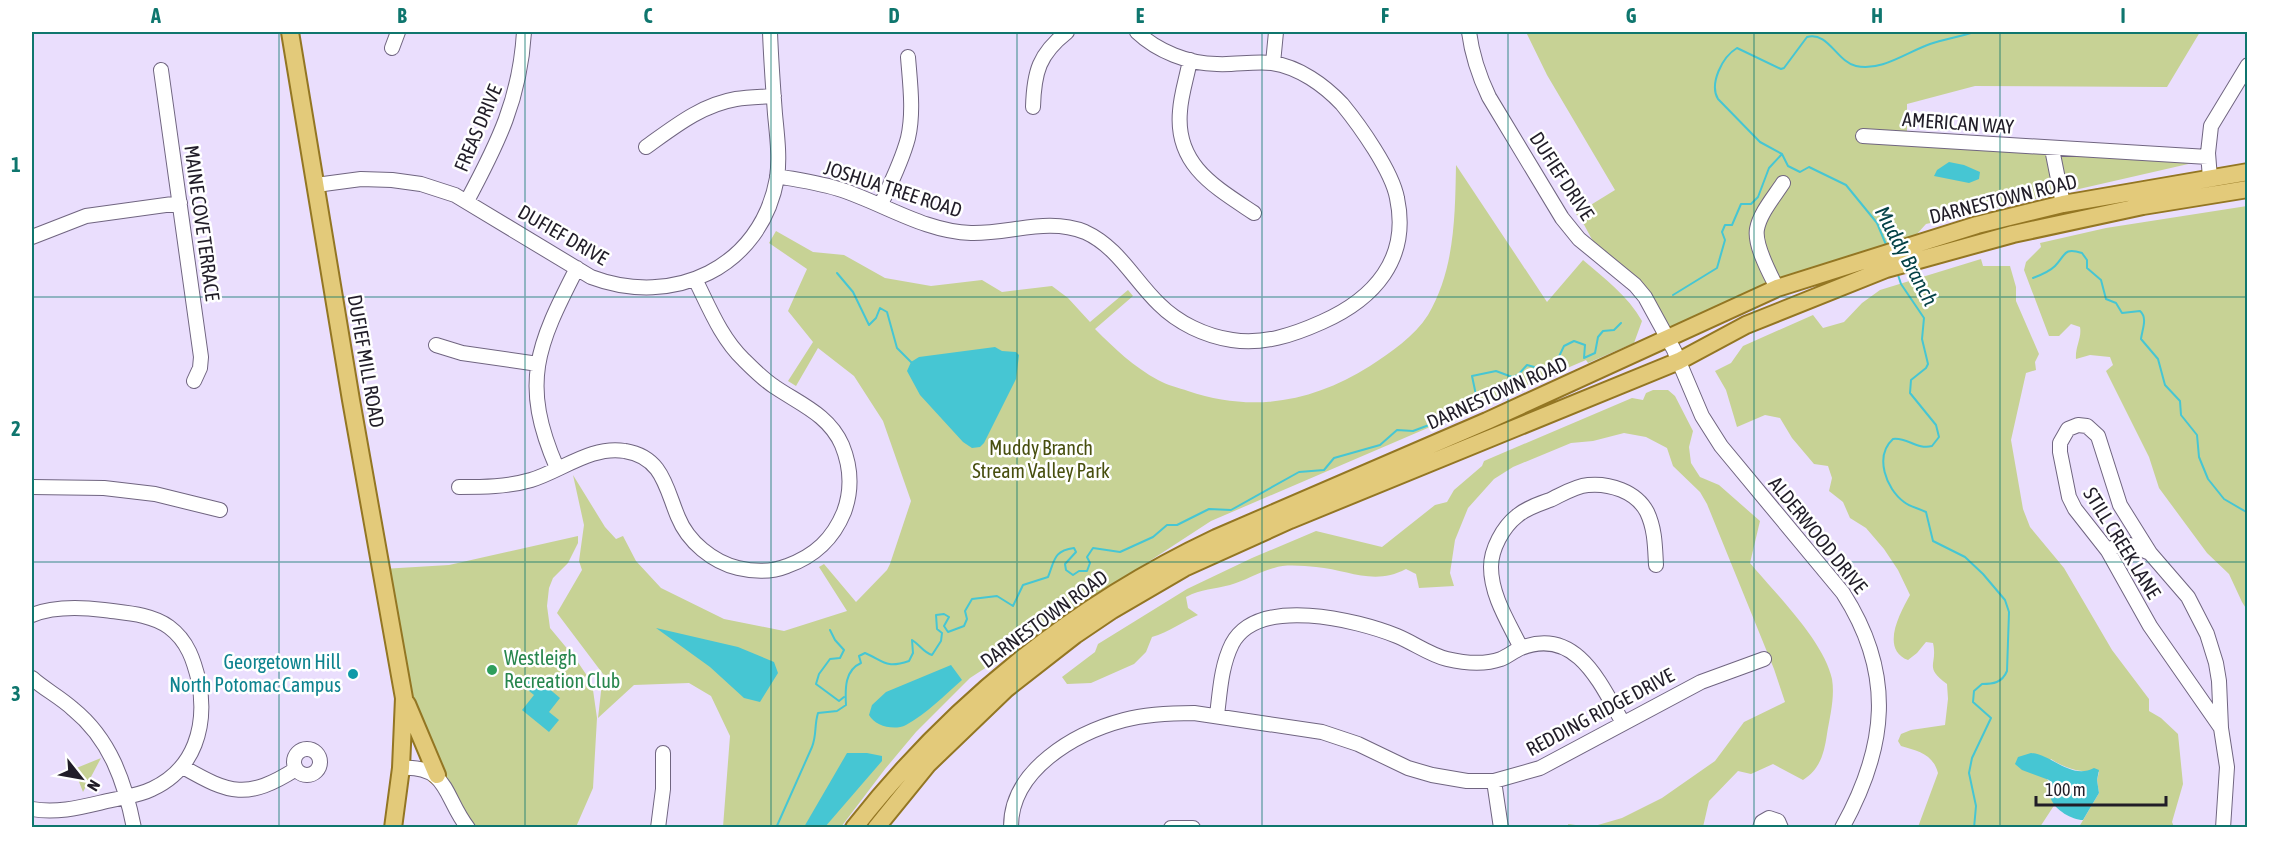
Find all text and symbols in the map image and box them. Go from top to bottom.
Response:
text: A [150,4,161,27]
text: B [397,4,407,27]
text: C [644,4,653,27]
text: D [888,4,900,27]
text: E [1136,4,1145,27]
text: F [1381,4,1389,27]
text: G [1626,4,1637,27]
text: H [1871,4,1883,27]
text: I [2120,4,2126,27]
street label: FREAS DRIVE [449,80,506,175]
street label: AMERICAN WAY [1901,107,2015,138]
street label: DUFIEF DRIVE [1526,127,1600,224]
street label: MAINE COVE TERRACE [180,144,225,303]
text: 1 [11,153,21,176]
street label: JOSHUA TREE ROAD [821,155,965,222]
street label: DARNESTOWN ROAD [1927,169,2079,228]
street label: DUFIEF DRIVE [514,200,613,270]
water label: Muddy Branch [1871,202,1943,309]
street label: DUFIEF MILL ROAD [343,293,390,429]
street label: DARNESTOWN ROAD [1423,351,1570,434]
text: 2 [11,417,21,440]
park label: Muddy Branch Stream Valley Park [972,436,1110,482]
street label: ALDERWOOD DRIVE [1764,472,1873,598]
street label: STILL CREEK LANE [2079,483,2166,603]
street label: DARNESTOWN ROAD [976,565,1112,672]
place label: Westleigh Recreation Club [504,646,620,692]
place label: Georgetown Hill North Potomac Campus [169,650,342,696]
marker: Westleigh Recreation Club [485,663,499,677]
street label: REDDING RIDGE DRIVE [1522,663,1678,760]
marker: Georgetown Hill North Potomac Campus [346,667,360,681]
text: 3 [11,682,21,705]
north arrow [51,748,111,808]
scale bar [2036,769,2166,807]
text: N [84,777,104,794]
text: 100 m [2045,779,2086,800]

